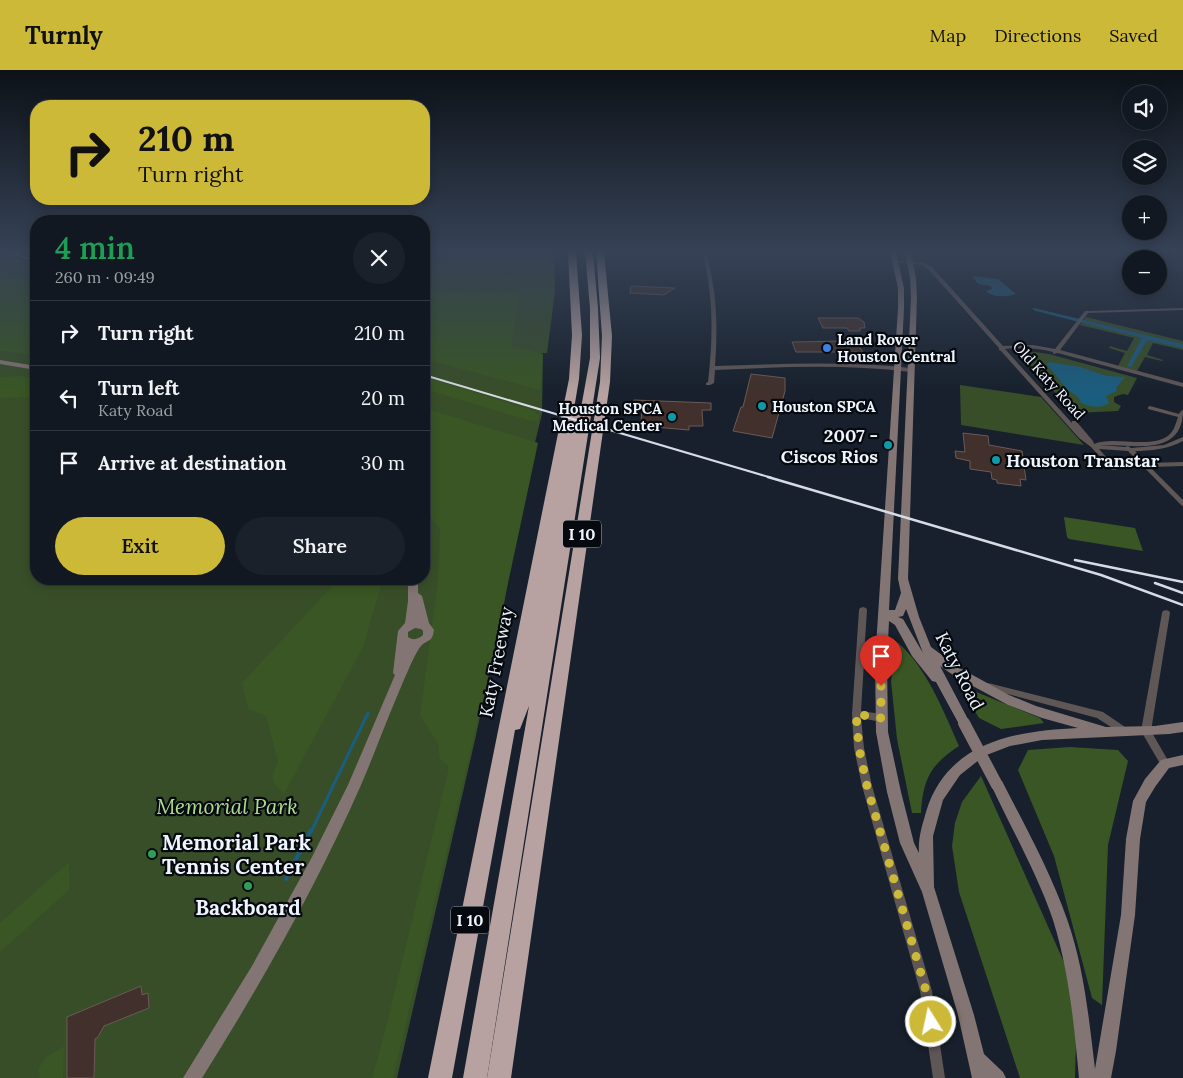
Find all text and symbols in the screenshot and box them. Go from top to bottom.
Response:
text: Turnly [25,20,103,51]
text: Map [930,24,966,47]
text: Directions [994,24,1081,47]
text: Saved [1109,24,1158,47]
map controls [1122,85,1167,295]
button: sound [1122,85,1167,130]
text: 210 m [138,116,235,161]
icon: right [55,120,120,185]
button: layers [1122,140,1167,185]
text: Turn right [138,160,243,188]
button: + [1122,195,1167,240]
text: 4 min [55,229,135,267]
button: close [353,232,405,284]
button: − [1122,250,1167,295]
text: 260 m · 09:49 [55,267,155,287]
icon: right [55,319,83,347]
text: Turn right [98,321,194,345]
text: 210 m [354,321,405,345]
place label: Land Rover Houston Central [837,330,956,366]
street label: Old Katy Road [1009,337,1089,423]
marker: Land Rover Houston Central [821,342,833,354]
text: Turn left [98,376,179,400]
icon: left [55,384,83,412]
text: 20 m [361,386,405,410]
place label: Houston SPCA [772,397,876,416]
place label: Houston SPCA Medical Center [552,399,663,435]
text: Katy Road [98,400,173,420]
marker: Houston SPCA [756,400,768,412]
marker: Houston SPCA Medical Center [666,411,678,423]
place label: 2007 - Ciscos Rios [781,424,878,468]
marker: 2007 - Ciscos Rios [882,439,894,451]
icon: arrive [55,449,83,477]
place label: Houston Transtar [1006,449,1160,472]
text: Arrive at destination [98,451,287,475]
text: 30 m [361,451,405,475]
marker: Houston Transtar [990,454,1002,466]
button: Exit [55,517,225,575]
button: Share [235,517,405,575]
road number: I 10 [563,520,601,548]
street label: Katy Freeway [474,604,518,719]
street label: Katy Road [931,628,990,714]
pin [860,635,902,686]
icon: arrive [867,642,895,670]
park label: Memorial Park [156,793,298,820]
place label: Memorial Park Tennis Center [162,829,312,880]
marker: Memorial Park Tennis Center [146,848,158,860]
marker: Backboard [242,880,254,892]
place label: Backboard [195,894,301,921]
road number: I 10 [451,906,489,934]
position arrow [904,995,956,1047]

